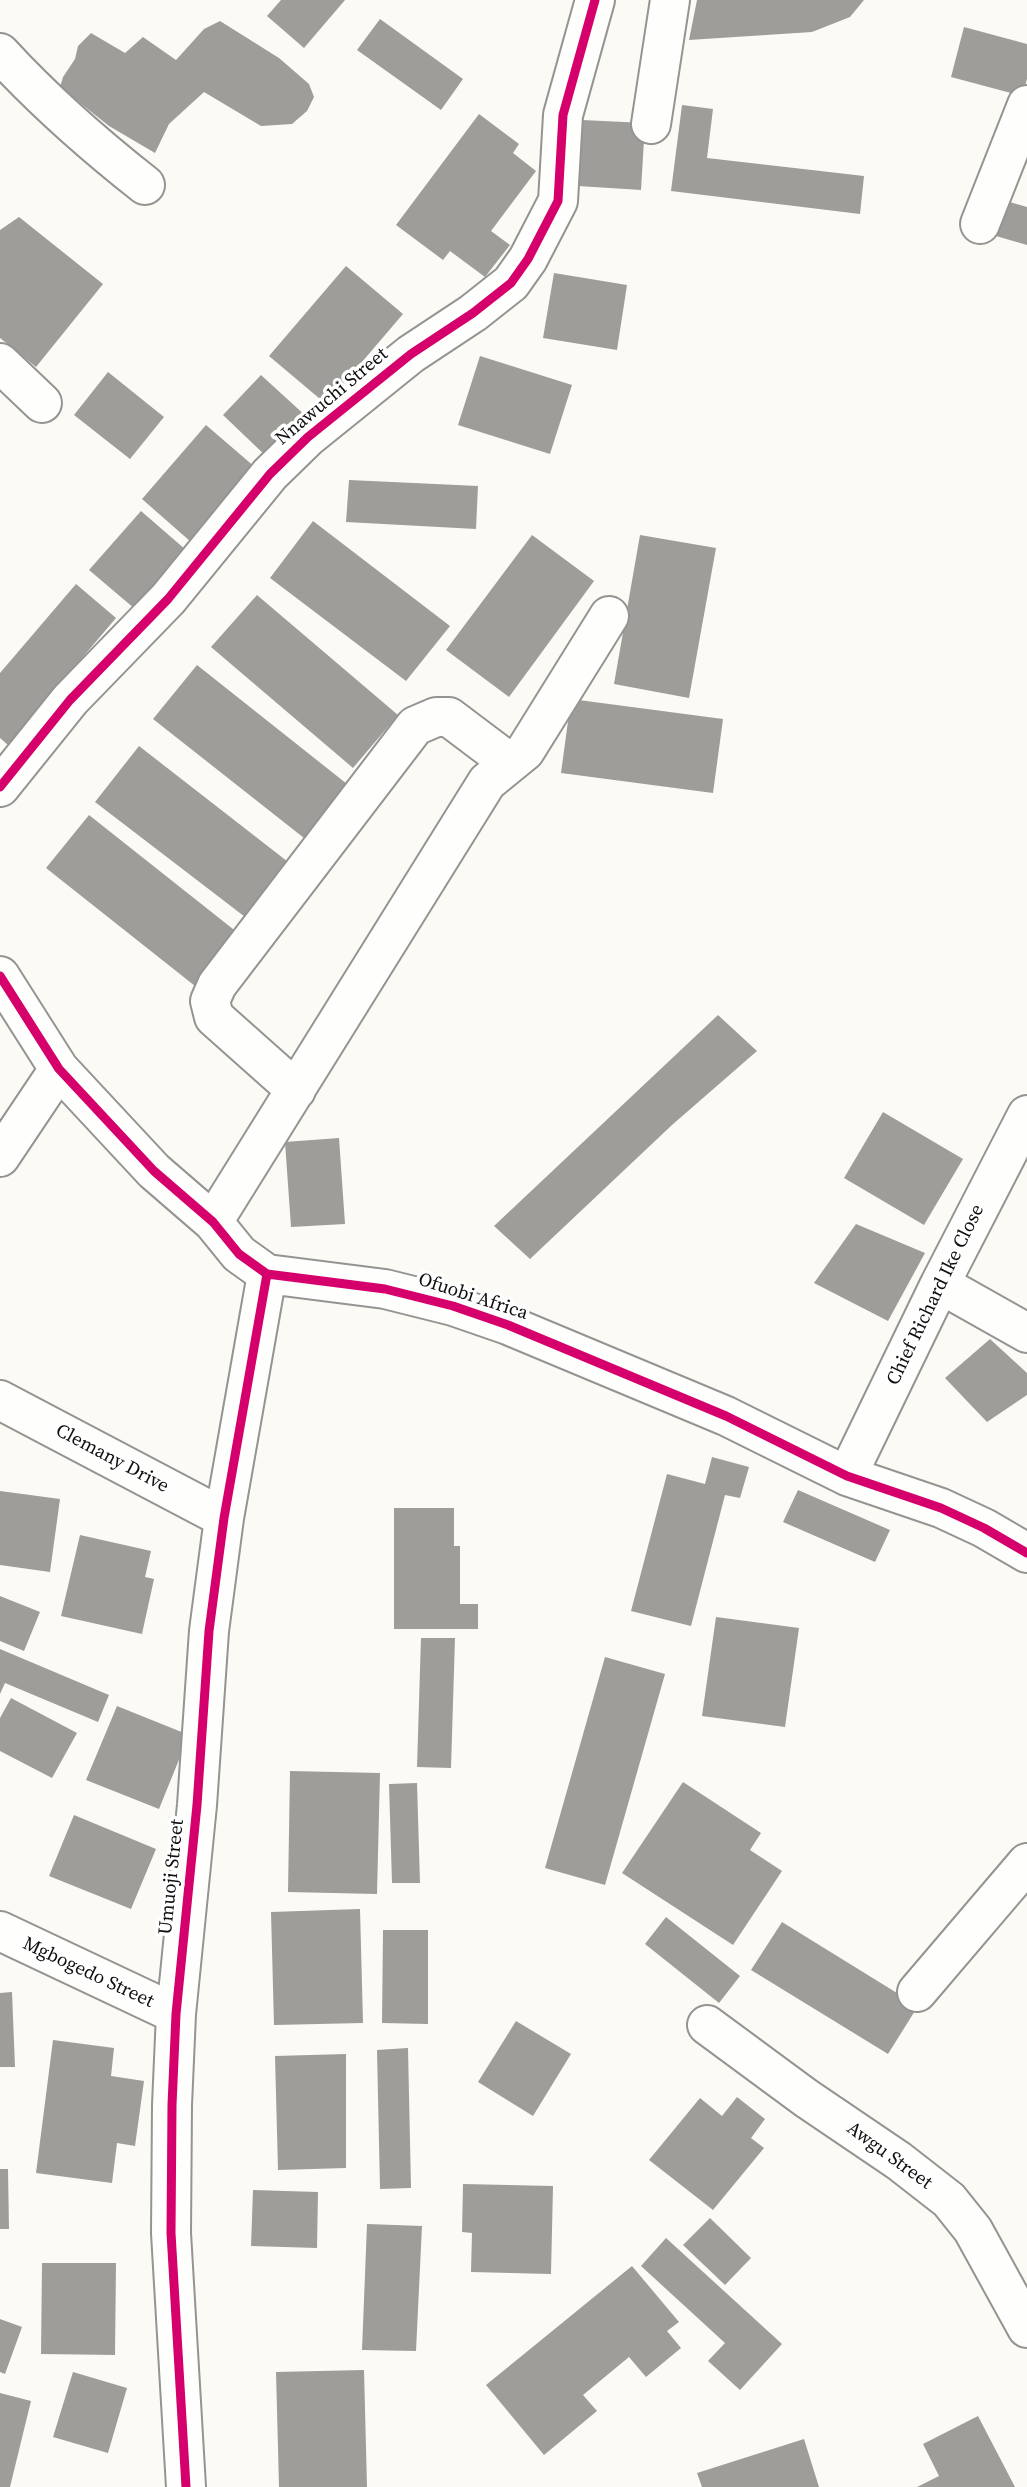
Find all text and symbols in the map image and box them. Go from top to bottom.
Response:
street label: Nnawuchi Street [271,343,393,451]
street label: Chief Richard Ike Close [882,1201,990,1389]
street label: Ofuobi Africa [415,1269,531,1325]
street label: Clemany Drive [51,1420,173,1498]
street label: Umuoji Street [155,1818,189,1936]
street label: Mgbogedo Street [19,1933,157,2013]
street label: Awgu Street [842,2117,936,2195]

